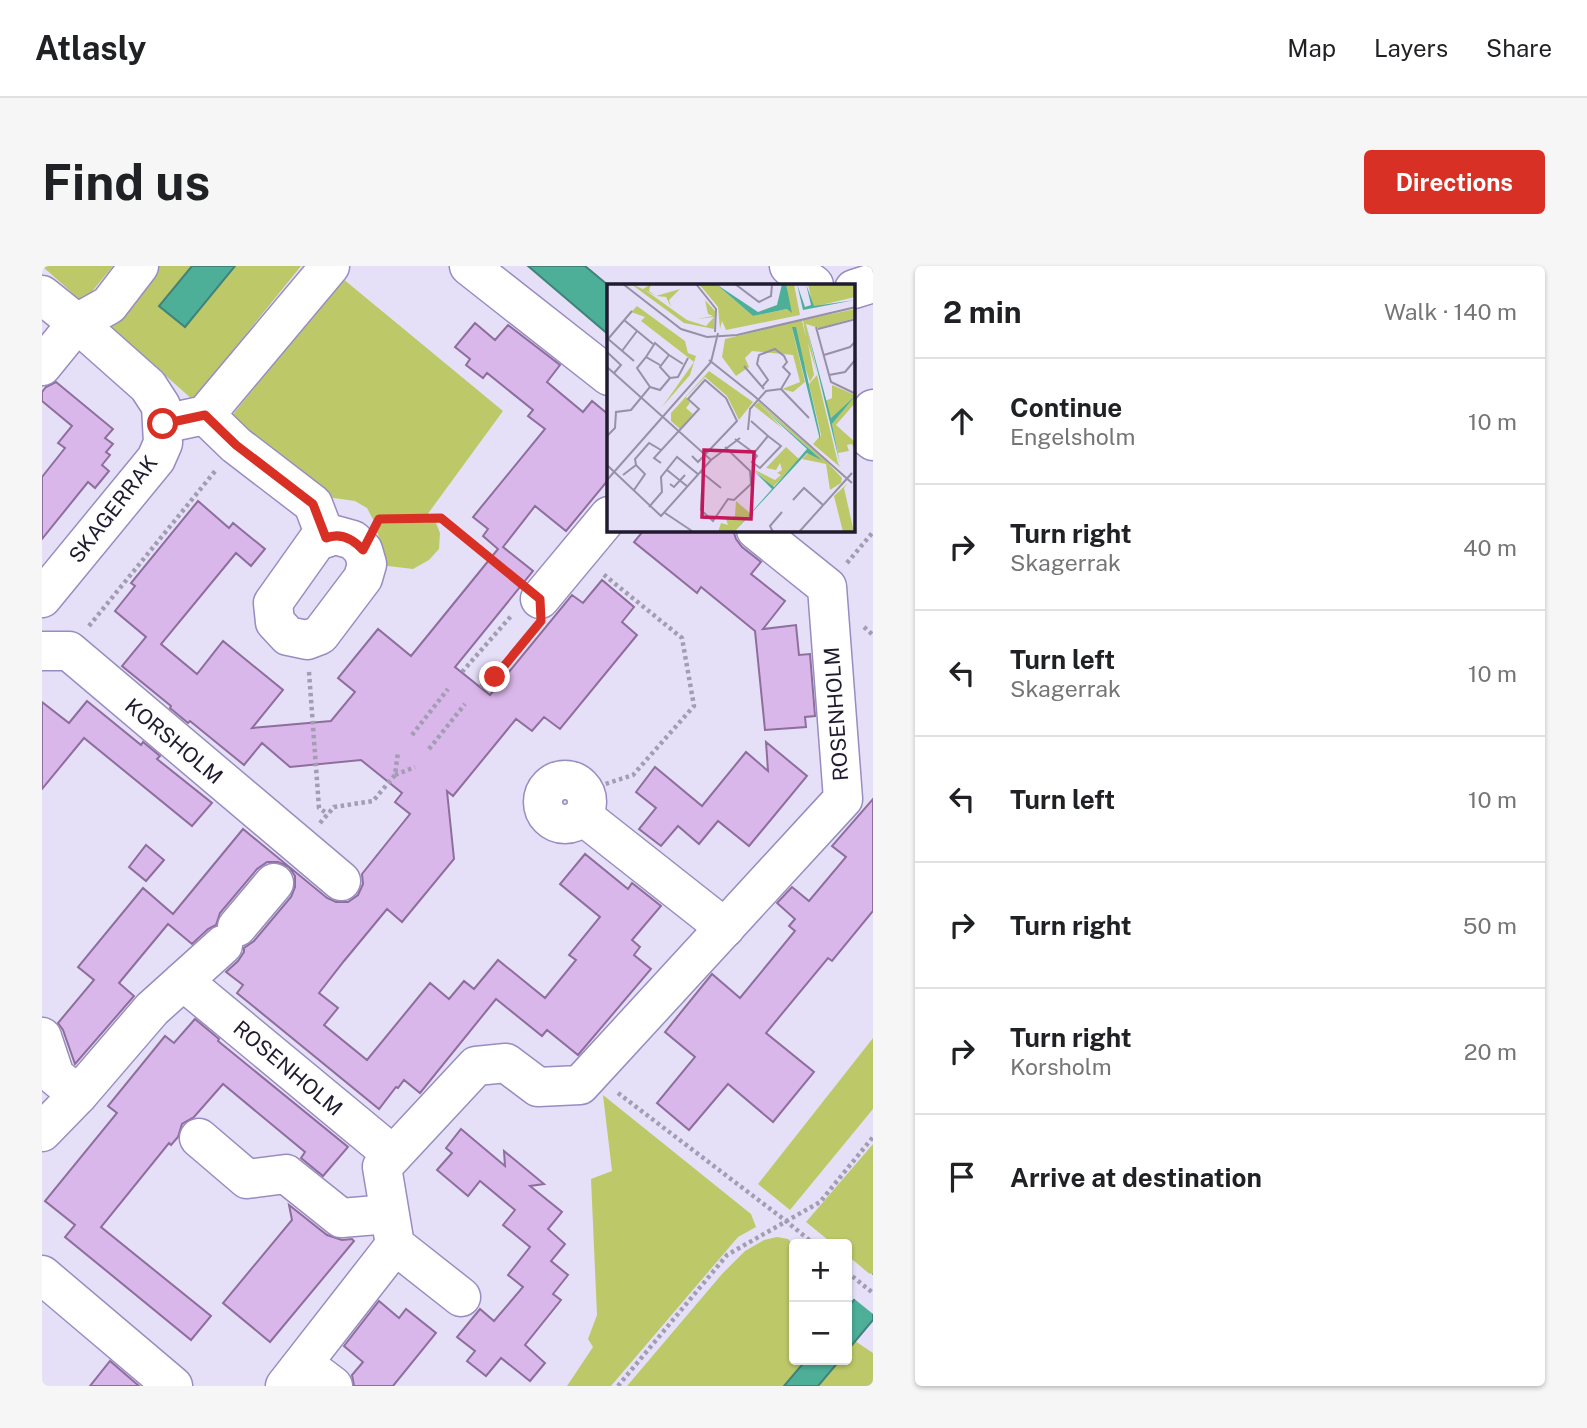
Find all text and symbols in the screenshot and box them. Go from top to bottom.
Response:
text: Atlasly [35,29,146,67]
text: Map [1287,34,1336,62]
text: Layers [1374,34,1448,62]
text: Share [1486,34,1552,62]
button: Directions [1364,150,1545,214]
text: Find us [42,153,210,211]
inset map [607,284,856,532]
text: 2 min [943,294,1022,330]
text: Walk · 140 m [1384,298,1517,325]
text: Continue [1010,392,1122,423]
icon: ahead [943,402,981,440]
route start [147,408,178,439]
text: 10 m [1468,408,1517,435]
text: Engelsholm [1010,423,1136,450]
street label: SKAGERRAK [63,450,163,568]
text: Turn right [1010,518,1132,549]
icon: right [943,528,981,566]
text: 40 m [1463,534,1517,561]
text: Skagerrak [1010,549,1121,576]
text: Turn left [1010,644,1115,675]
street label: ROSENHOLM [819,646,853,782]
icon: left [943,654,981,692]
text: 10 m [1468,660,1517,687]
route end [479,661,510,692]
text: Skagerrak [1010,675,1121,702]
street label: KORSHOLM [120,693,228,789]
icon: left [943,780,981,818]
text: Turn left [1010,784,1115,815]
text: 10 m [1468,786,1517,813]
icon: right [943,906,981,944]
text: Turn right [1010,910,1132,941]
text: 50 m [1463,912,1517,939]
street label: ROSENHOLM [228,1015,348,1121]
text: Turn right [1010,1022,1132,1053]
icon: right [943,1032,981,1070]
text: 20 m [1464,1038,1517,1065]
text: Korsholm [1010,1053,1112,1080]
icon: arrive [943,1158,981,1196]
text: Arrive at destination [1010,1162,1262,1193]
map controls [789,1239,852,1365]
button: + [789,1239,852,1302]
button: − [789,1302,852,1365]

